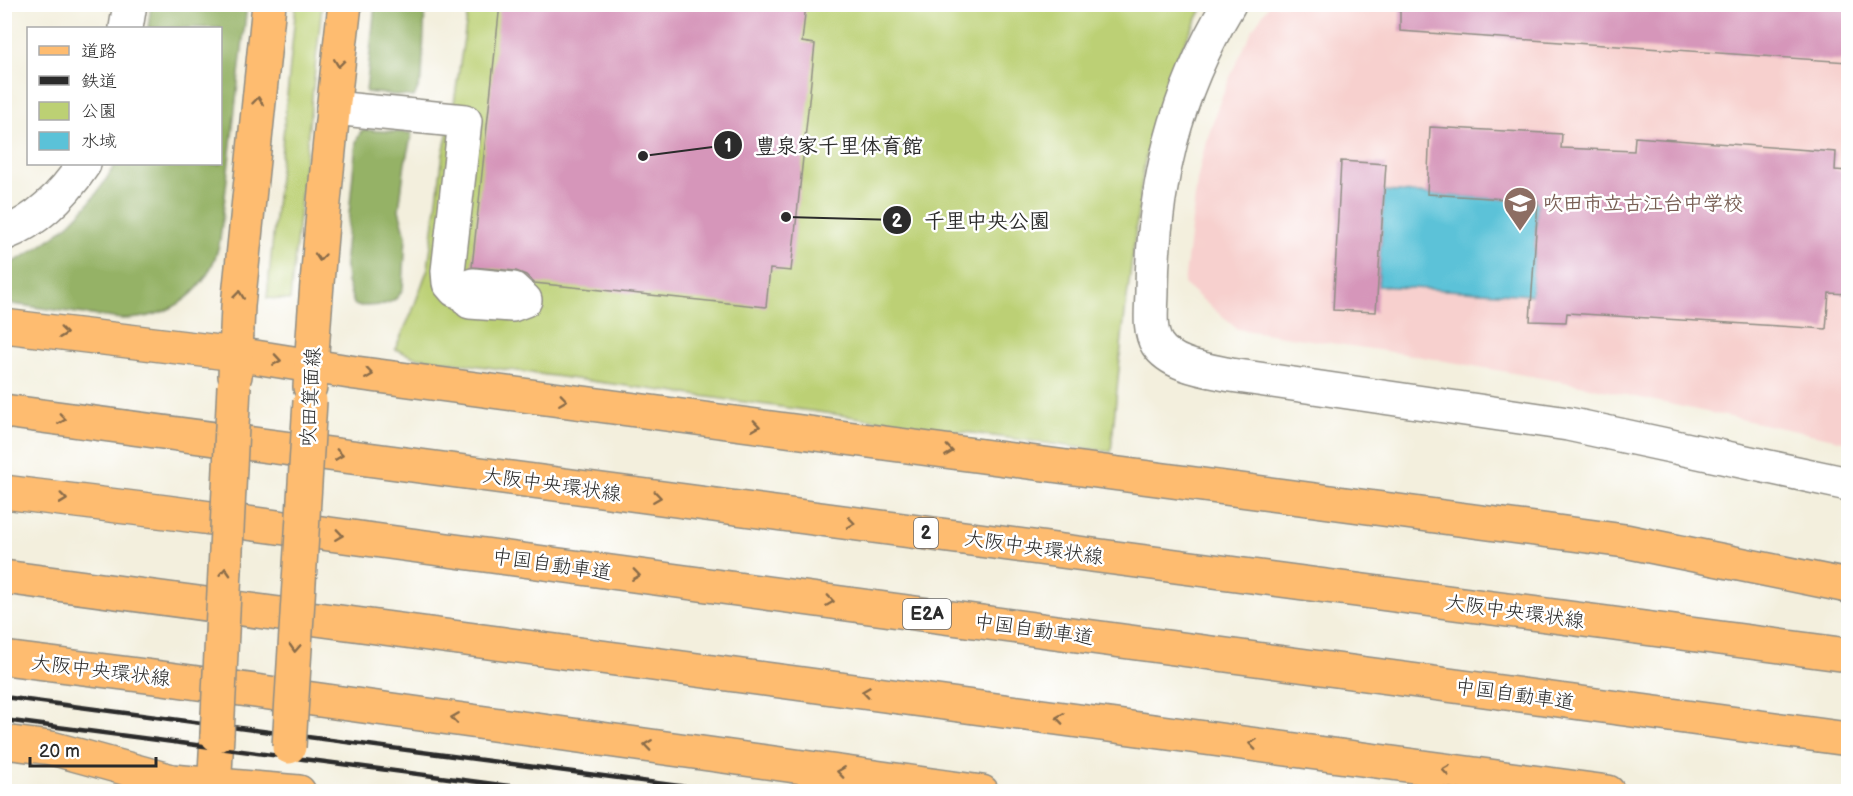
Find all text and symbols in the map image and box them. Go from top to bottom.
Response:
legend [27,27,222,165]
text: 道路 [81,41,117,62]
one-way arrow [333,58,345,67]
text: 鉄道 [81,71,117,92]
one-way arrow [251,97,264,106]
text: 公園 [81,101,117,122]
callout: 豊泉家千里体育館 [713,126,935,165]
text: 水域 [81,131,117,152]
text: 豊泉家千里体育館 [755,134,923,159]
text: 1 [724,136,732,157]
school or university icon: 吹田市立古江台中学校 [1502,185,1538,232]
place label: 吹田市立古江台中学校 [1543,192,1743,216]
callout: 千里中央公園 [882,201,1062,240]
text: 千里中央公園 [924,209,1050,234]
text: 2 [892,211,903,232]
one-way arrow [314,252,327,261]
one-way arrow [232,291,245,300]
one-way arrow [58,326,67,339]
street label: 吹田箕面線 [296,346,326,448]
one-way arrow [272,354,281,366]
one-way arrow [365,368,374,380]
one-way arrow [558,393,567,406]
one-way arrow [58,412,67,424]
one-way arrow [751,419,760,431]
one-way arrow [945,445,954,457]
one-way arrow [334,449,344,461]
street label: 大阪中央環状線 [481,463,623,507]
one-way arrow [653,491,662,503]
one-way arrow [58,492,67,505]
one-way arrow [846,516,855,529]
road number: 2 [914,518,938,548]
street label: 大阪中央環状線 [963,526,1105,570]
one-way arrow [335,528,344,541]
street label: 中国自動車道 [491,545,613,585]
one-way arrow [218,568,231,577]
one-way arrow [632,569,641,581]
street label: 大阪中央環状線 [1444,590,1586,634]
one-way arrow [825,595,834,607]
road number: E2A [903,599,951,629]
street label: 中国自動車道 [973,610,1095,650]
one-way arrow [289,644,302,653]
street label: 大阪中央環状線 [30,651,172,691]
street label: 中国自動車道 [1454,675,1576,715]
one-way arrow [862,686,871,699]
one-way arrow [1055,712,1064,725]
one-way arrow [450,713,460,725]
scale bar [30,730,156,768]
one-way arrow [1248,738,1257,750]
one-way arrow [644,740,653,752]
text: 20 m [39,741,80,762]
one-way arrow [1441,764,1451,776]
one-way arrow [837,766,846,778]

